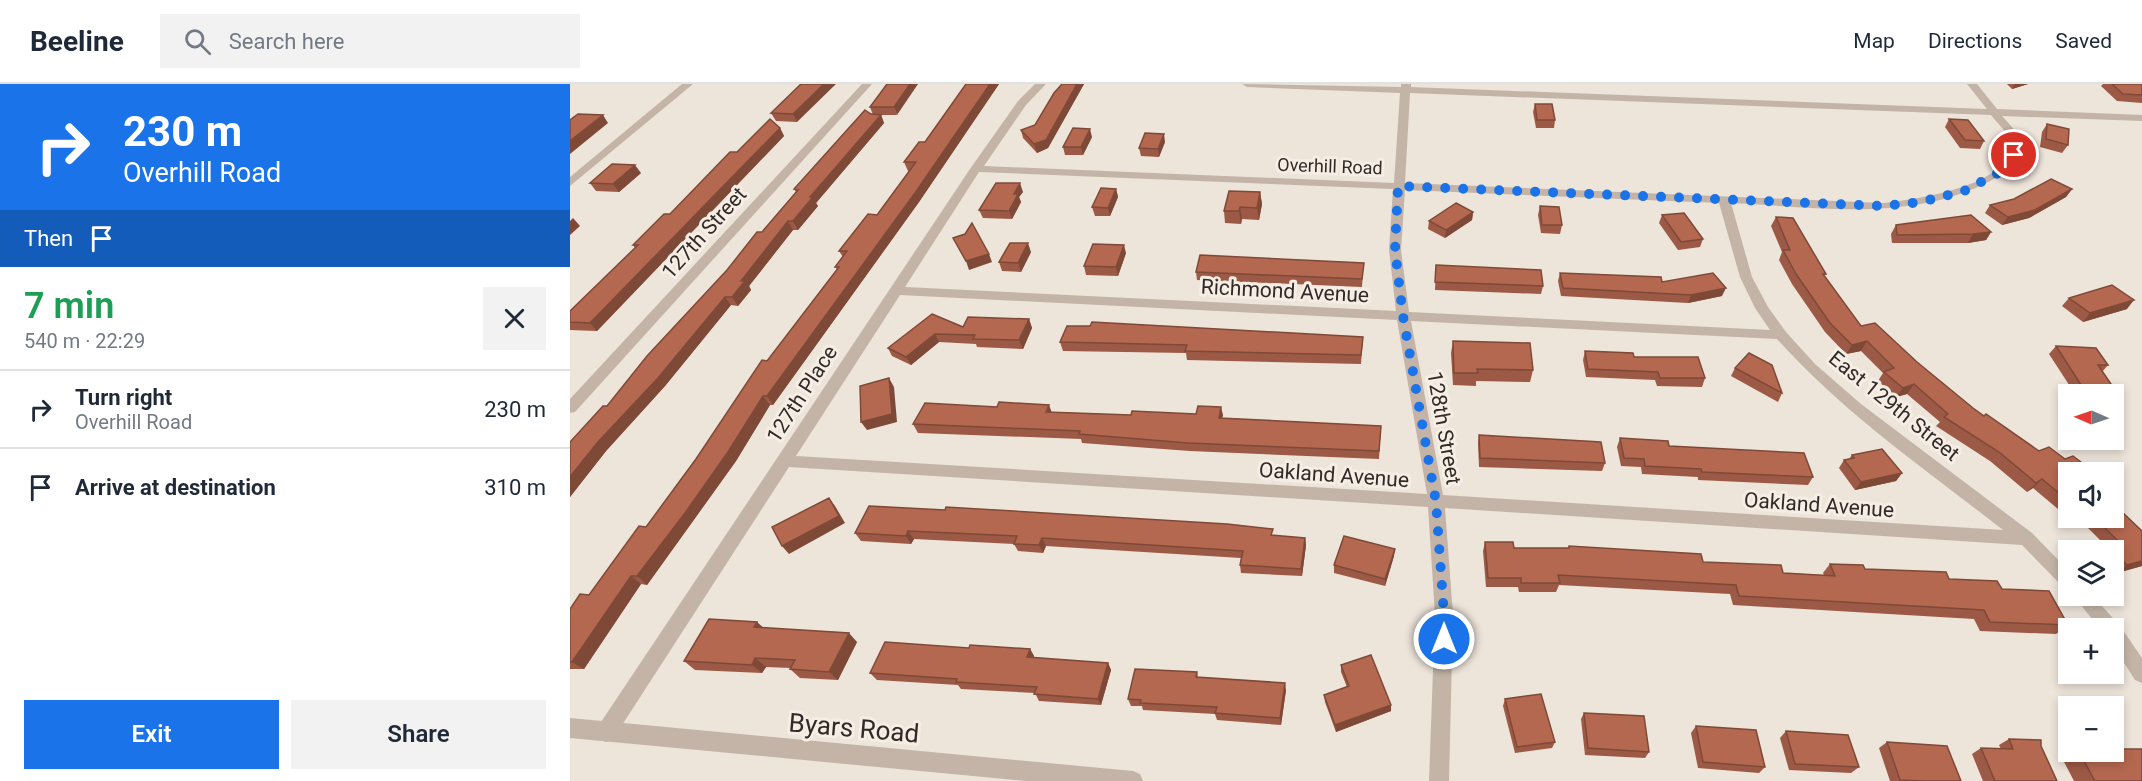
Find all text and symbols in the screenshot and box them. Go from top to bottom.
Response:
search box [160,14,580,68]
text: Beeline [30,25,124,58]
icon: search [181,25,214,58]
text: Search here [229,29,345,54]
text: Map [1853,29,1895,53]
text: Directions [1928,29,2022,53]
text: Saved [2055,29,2112,53]
text: 230 m [123,107,242,156]
icon: right [24,108,102,186]
pin [1988,129,2039,180]
icon: arrive [1997,138,2030,171]
street label: Overhill Road [1277,154,1383,178]
text: Overhill Road [123,157,281,189]
street label: 127th Street [657,182,751,284]
icon: arrive [85,222,118,255]
text: Then [24,226,73,251]
street label: Richmond Avenue [1200,275,1370,307]
text: 7 min [24,285,114,327]
button: close [483,287,546,350]
text: 540 m · 22:29 [24,329,145,353]
street label: 127th Place [762,341,842,447]
street label: East 129th Street [1824,346,1964,466]
street label: 128th Street [1422,370,1466,487]
north arrow [2058,384,2124,450]
map controls [2058,384,2124,762]
text: Turn right [75,385,172,410]
icon: right [24,393,57,426]
text: 230 m [484,397,546,422]
text: Overhill Road [75,410,192,434]
street label: Oakland Avenue [1258,458,1410,492]
button: sound [2058,462,2124,528]
icon: arrive [24,471,57,504]
text: Arrive at destination [75,475,276,500]
text: 310 m [484,475,546,500]
street label: Oakland Avenue [1743,488,1895,522]
button: layers [2058,540,2124,606]
position arrow [1412,607,1476,671]
button: + [2058,618,2124,684]
button: − [2058,696,2124,762]
button: Exit [24,700,279,769]
button: Share [291,700,546,769]
street label: Byars Road [788,707,920,749]

